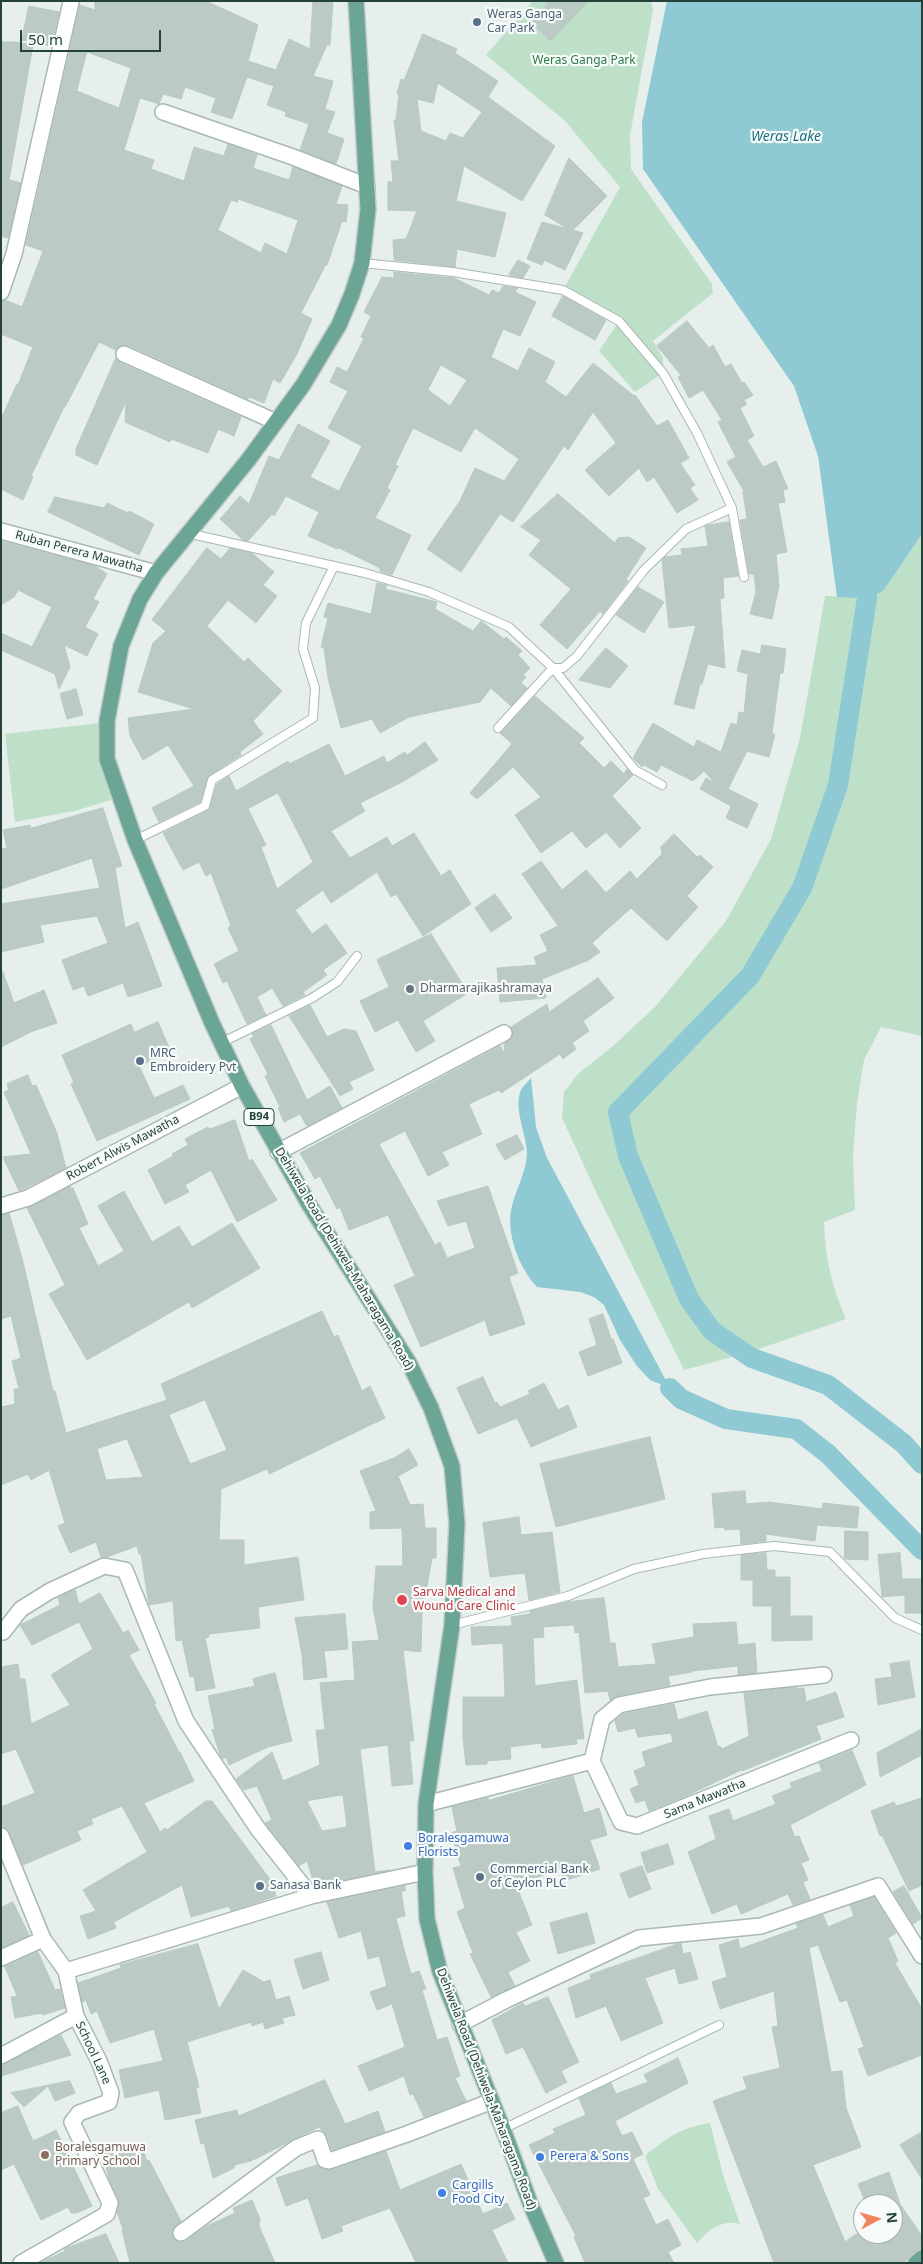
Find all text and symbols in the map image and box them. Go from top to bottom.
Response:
place label: Weras Ganga Car Park [487,8,562,36]
marker: Weras Ganga Car Park [471,16,483,28]
scale bar [22,20,164,52]
text: 50 m [28,29,63,49]
park label: Weras Ganga Park [532,54,636,68]
water label: Weras Lake [751,129,821,145]
street label: Ruban Perera Mawatha [13,528,145,576]
place label: Dharmarajikashramaya [420,982,552,996]
marker: Dharmarajikashramaya [404,983,416,995]
place label: MRC Embroidery Pvt [150,1047,236,1075]
marker: MRC Embroidery Pvt [134,1055,146,1067]
road number: B94 [244,1108,274,1126]
street label: Robert Alwis Mawatha [64,1112,182,1184]
street label: Dehiwela Road (Dehiwela-Maharagama Road) [272,1145,416,1373]
place label: Sarva Medical and Wound Care Clinic [413,1586,516,1614]
marker: Sarva Medical and Wound Care Clinic [395,1593,409,1607]
street label: Sama Mawatha [662,1776,748,1822]
place label: Boralesgamuwa Florists [418,1832,509,1860]
marker: Boralesgamuwa Florists [402,1840,414,1852]
place label: Commercial Bank of Ceylon PLC [490,1863,589,1891]
marker: Commercial Bank of Ceylon PLC [474,1871,486,1883]
place label: Sanasa Bank [270,1879,341,1893]
marker: Sanasa Bank [254,1880,266,1892]
street label: Dehiwela Road (Dehiwela-Maharagama Road) [433,1966,539,2212]
street label: School Lane [72,2019,114,2087]
place label: Boralesgamuwa Primary School [55,2141,146,2169]
marker: Boralesgamuwa Primary School [39,2149,51,2161]
place label: Perera & Sons [550,2150,629,2164]
marker: Perera & Sons [534,2151,546,2163]
place label: Cargills Food City [452,2179,504,2207]
marker: Cargills Food City [436,2187,448,2199]
north arrow [853,2194,903,2244]
text: N [882,2211,902,2224]

